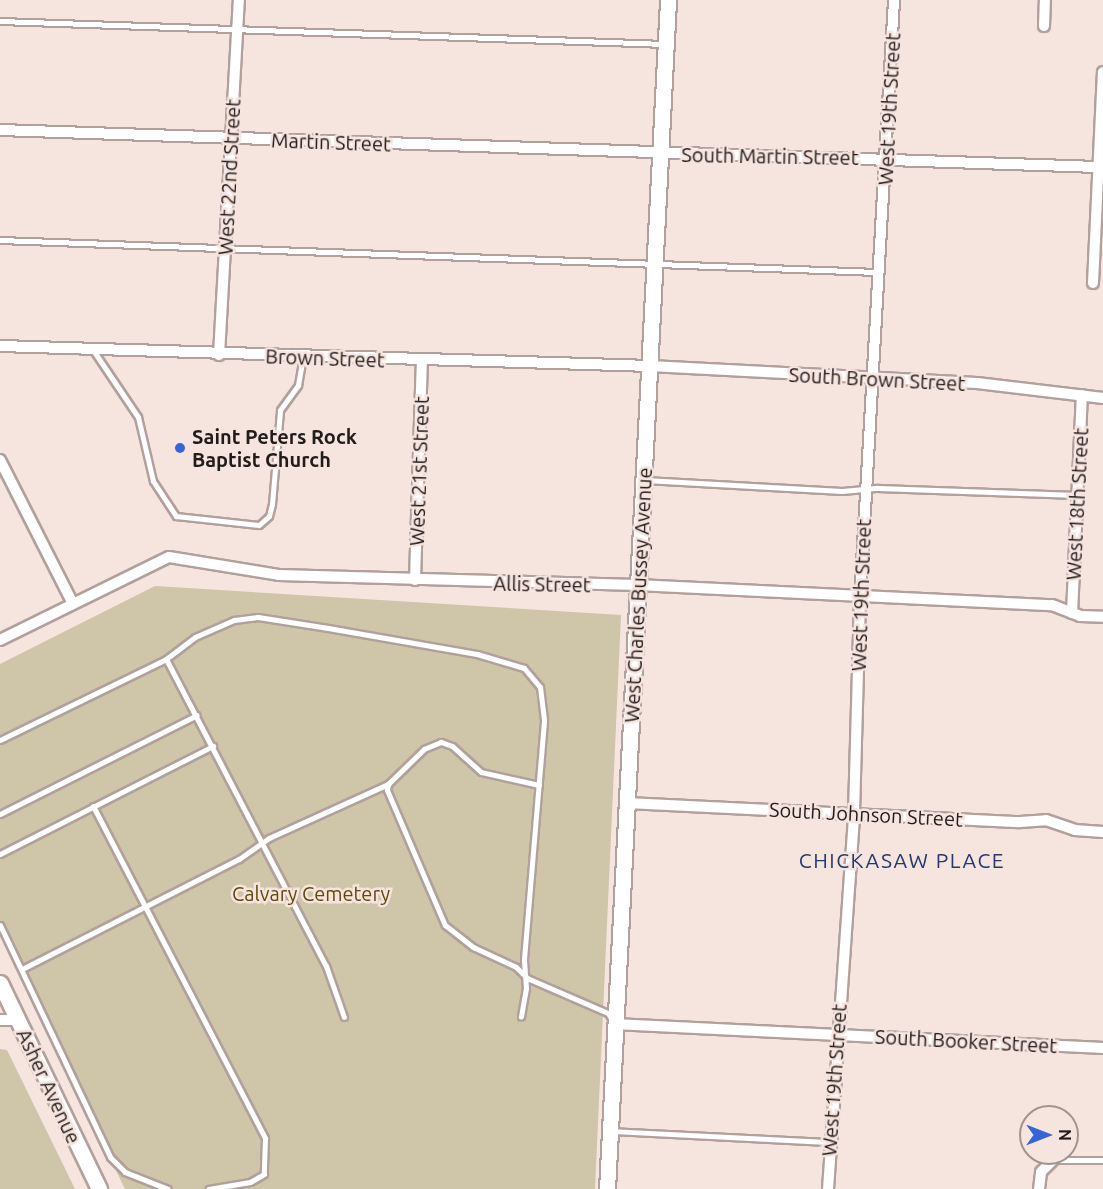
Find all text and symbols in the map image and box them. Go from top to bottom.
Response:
street label: West 19th Street [873,32,905,186]
street label: West 22nd Street [213,98,245,256]
street label: Martin Street [271,128,391,156]
street label: South Martin Street [681,142,859,170]
street label: Brown Street [265,344,385,372]
street label: South Brown Street [788,362,966,396]
street label: West 21st Street [404,396,434,546]
place label: Saint Peters Rock Baptist Church [192,424,357,471]
street label: West 18th Street [1061,427,1093,581]
marker: Saint Peters Rock Baptist Church [173,441,187,455]
street label: West Charles Bussey Avenue [619,467,657,723]
street label: West 19th Street [846,518,876,672]
street label: Allis Street [493,571,591,597]
street label: South Johnson Street [768,797,964,831]
district label: CHICKASAW PLACE [799,847,1005,873]
park label: Calvary Cemetery [232,881,390,905]
street label: West 19th Street [817,1003,851,1157]
street label: South Booker Street [874,1024,1058,1058]
street label: Asher Avenue [12,1025,86,1147]
north arrow [1019,1105,1079,1165]
text: N [1056,1129,1074,1141]

